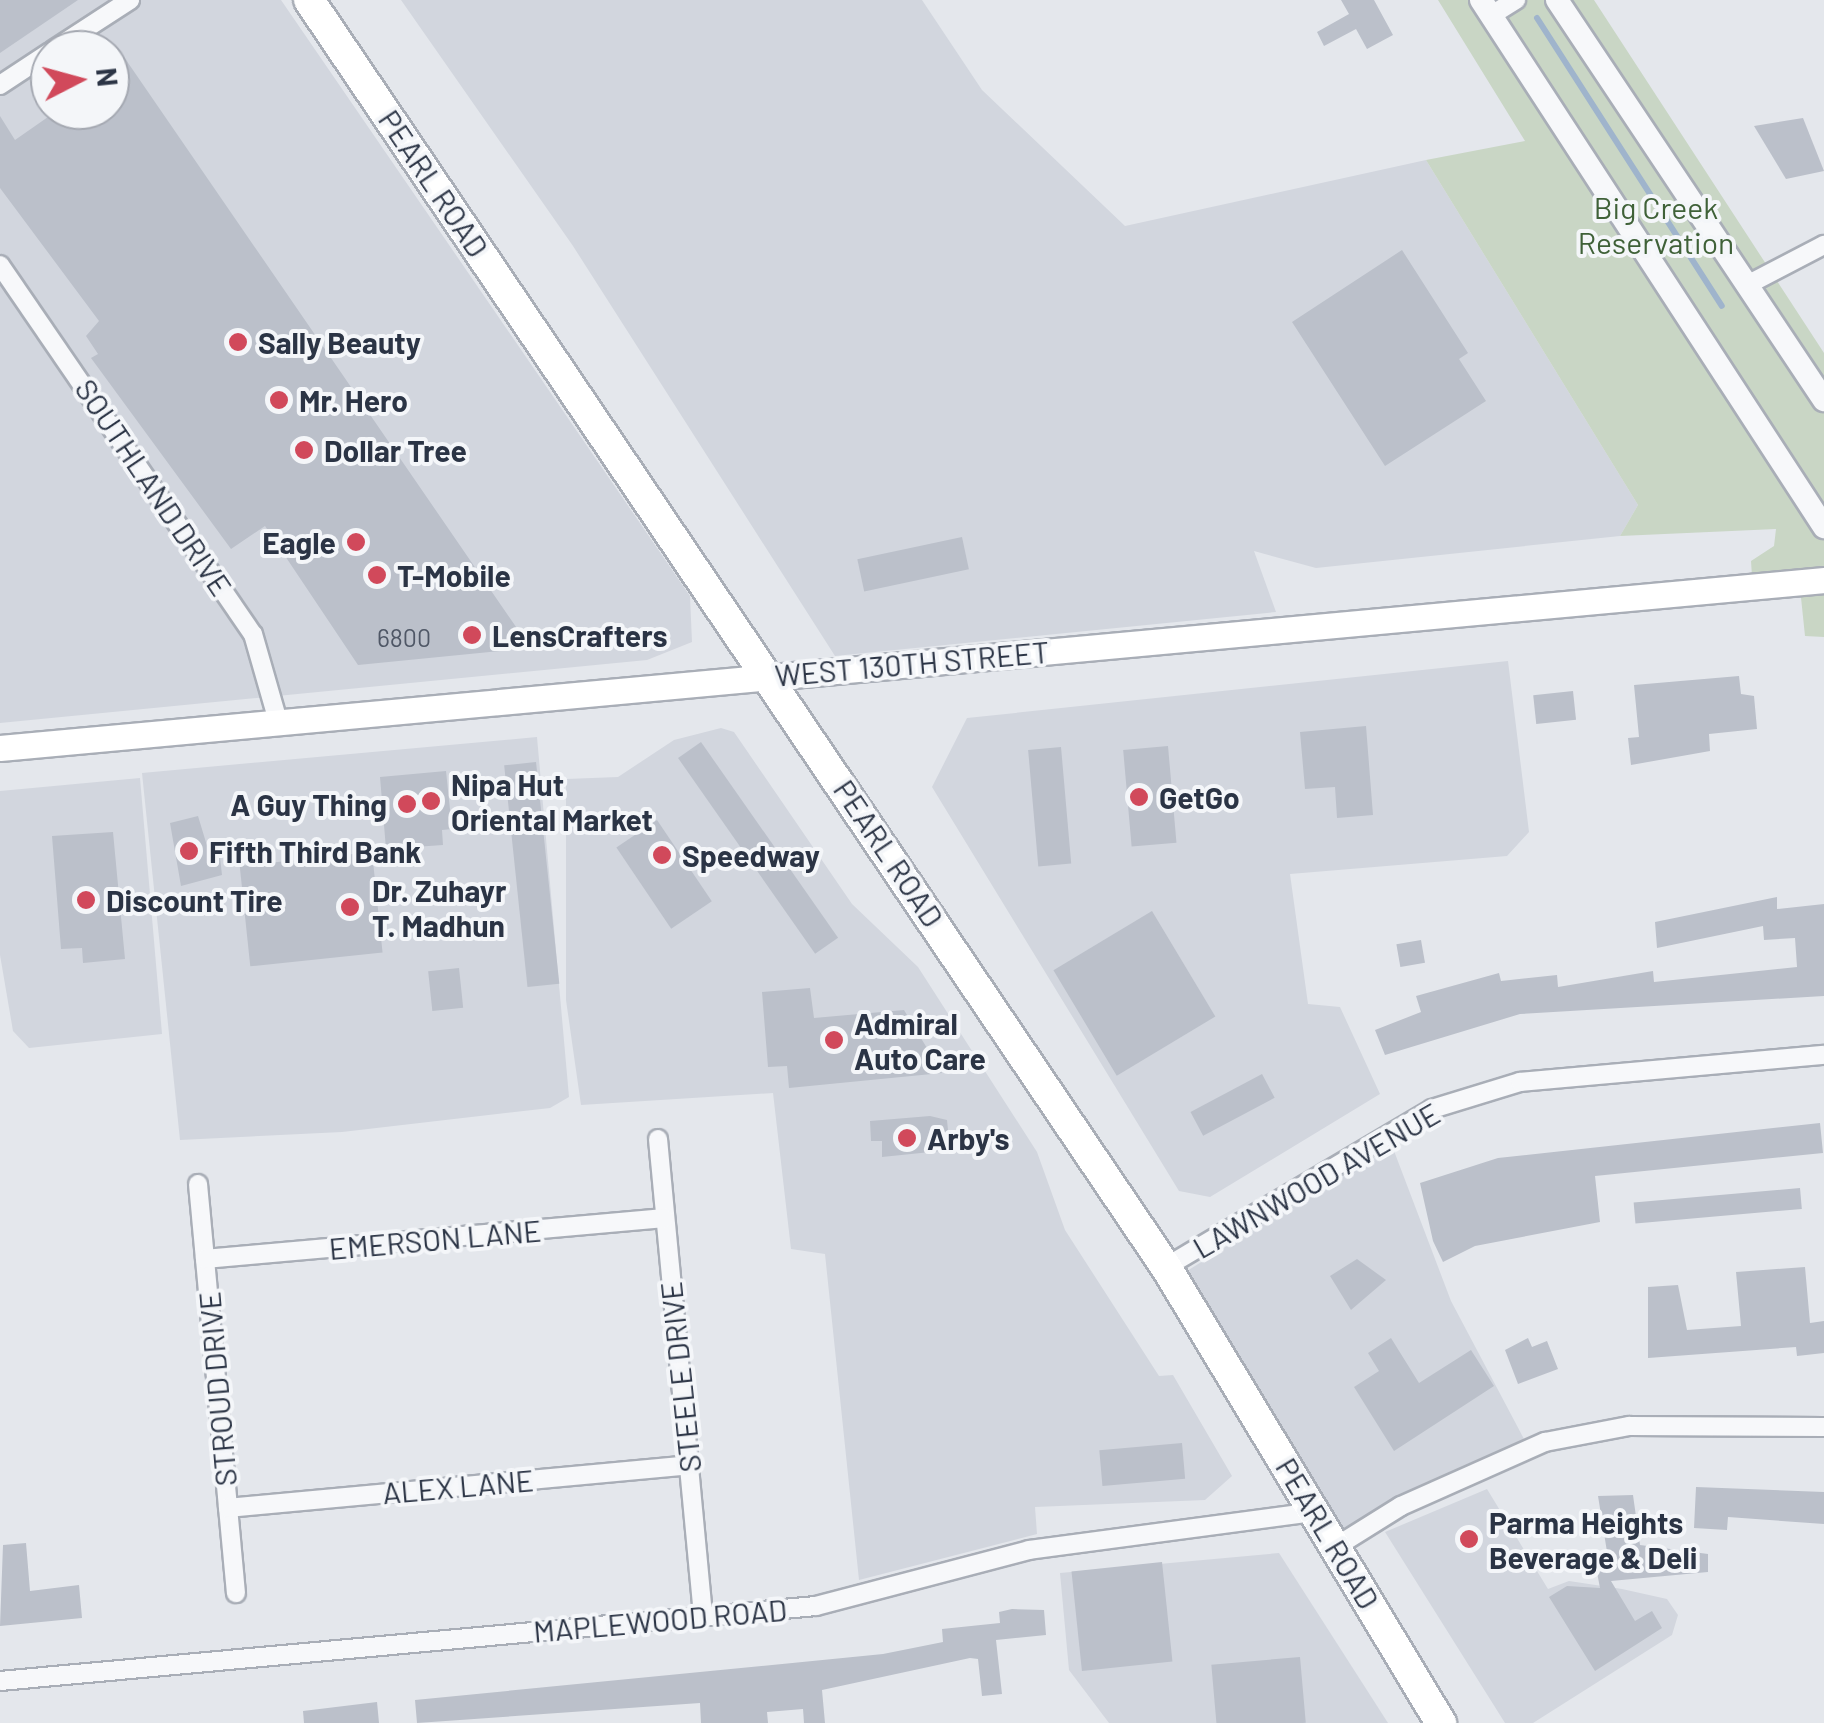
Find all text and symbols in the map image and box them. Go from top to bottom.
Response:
north arrow [30,30,130,130]
text: N [90,66,126,88]
street label: PEARL ROAD [372,103,496,263]
park label: Big Creek Reservation [1578,189,1734,260]
place label: Sally Beauty [258,324,421,360]
marker: Sally Beauty [227,331,249,353]
street label: SOUTHLAND DRIVE [68,372,240,602]
place label: Mr. Hero [299,382,408,418]
marker: Mr. Hero [268,389,290,411]
place label: Dollar Tree [324,432,467,468]
marker: Dollar Tree [293,439,315,461]
place label: Eagle [262,524,336,560]
marker: Eagle [345,531,367,553]
place label: T-Mobile [397,557,511,593]
marker: T-Mobile [366,564,388,586]
place label: LensCrafters [492,617,668,653]
house number: 6800 [377,622,431,652]
marker: LensCrafters [461,624,483,646]
street label: WEST 130TH STREET [773,633,1051,693]
place label: Nipa Hut Oriental Market [451,766,653,836]
street label: PEARL ROAD [827,773,951,933]
place label: GetGo [1159,779,1240,815]
place label: A Guy Thing [230,786,387,822]
marker: GetGo [1128,786,1150,808]
marker: Nipa Hut Oriental Market [420,790,442,812]
marker: A Guy Thing [396,793,418,815]
place label: Fifth Third Bank [209,833,421,869]
place label: Speedway [682,837,820,873]
marker: Fifth Third Bank [178,840,200,862]
marker: Speedway [651,844,673,866]
place label: Dr. Zuhayr T. Madhun [372,872,506,942]
place label: Discount Tire [106,882,283,918]
marker: Discount Tire [75,889,97,911]
marker: Dr. Zuhayr T. Madhun [337,894,363,920]
place label: Admiral Auto Care [854,1005,986,1076]
marker: Admiral Auto Care [823,1029,845,1051]
street label: LAWNWOOD AVENUE [1186,1095,1446,1265]
place label: Arby's [927,1120,1009,1156]
marker: Arby's [896,1127,918,1149]
street label: EMERSON LANE [327,1212,543,1266]
street label: STEELE DRIVE [652,1280,708,1474]
street label: STROUD DRIVE [191,1290,243,1488]
street label: PEARL ROAD [1269,1451,1387,1615]
street label: ALEX LANE [381,1461,535,1511]
place label: Parma Heights Beverage & Deli [1489,1504,1697,1574]
marker: Parma Heights Beverage & Deli [1458,1528,1480,1550]
street label: MAPLEWOOD ROAD [532,1591,788,1649]

